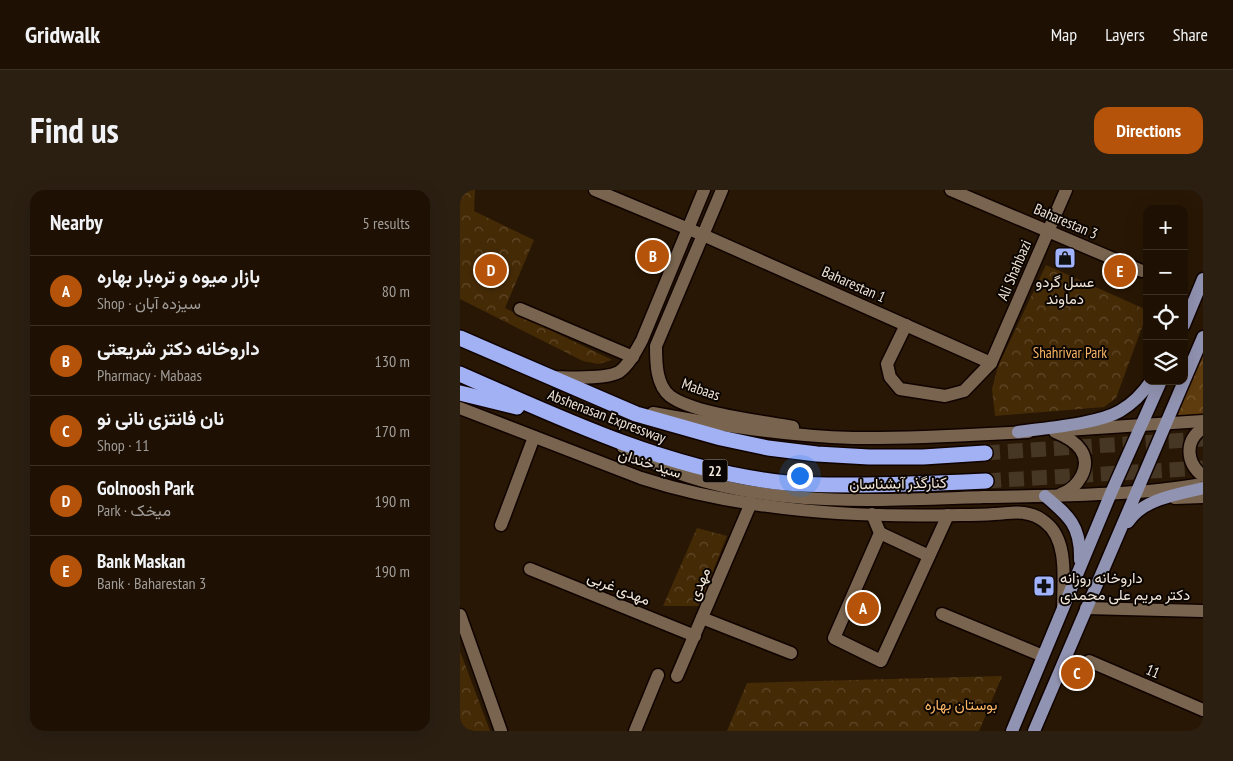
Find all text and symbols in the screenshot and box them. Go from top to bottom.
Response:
text: Gridwalk [25,19,100,50]
text: Map [1051,23,1077,46]
text: Layers [1105,23,1145,46]
text: Share [1173,23,1208,46]
text: Find us [30,107,119,153]
button: Directions [1094,107,1203,154]
street label: Baharestan 3 [1031,199,1101,243]
map controls [1143,205,1188,385]
button: + [1143,205,1188,250]
text: Nearby [50,209,103,236]
text: 5 results [363,213,410,233]
pin: B [637,237,669,275]
street label: Ali Shahbazi [993,237,1035,303]
shop icon: عسل گردو دماوند [1053,246,1077,270]
button: − [1143,250,1188,295]
pin: D [475,251,507,289]
pin: E [1104,252,1136,290]
street label: Baharestan 1 [819,262,889,306]
text: بازار میوه و تره‌بار بهاره [97,264,260,288]
place label: عسل گردو دماوند [1036,272,1095,308]
text: A [62,281,70,301]
text: 80 m [382,281,410,301]
text: Shop · سیزده آبان [97,293,201,313]
button: locate [1143,295,1188,340]
text: داروخانه دکتر شریعتی [97,336,260,360]
button: layers [1143,340,1188,385]
park label: Shahrivar Park [1033,343,1107,362]
text: B [62,351,70,371]
text: 130 m [375,351,410,371]
text: Pharmacy · Mabaas [97,365,202,385]
street label: Mabaas [679,374,723,404]
street label: Abshenasan Expressway [545,385,669,447]
text: نان فانتزی نانی نو [97,406,224,430]
text: C [62,421,70,441]
text: 170 m [375,421,410,441]
text: Shop · 11 [97,435,149,455]
street label: سید خندان [616,444,684,482]
road number: 22 [702,460,728,482]
your location [787,463,813,489]
street label: کنارگذر آبشناسان [849,473,947,493]
text: Golnoosh Park [97,476,194,500]
text: D [62,491,70,511]
text: 190 m [375,491,410,511]
text: Park · میخک [97,500,171,520]
text: Bank Maskan [97,549,185,573]
text: E [63,561,69,581]
text: 190 m [375,561,410,581]
street label: مهدی [684,565,715,604]
street label: مهدی غربی [584,567,653,610]
place label: داروخانه روزانه دکتر مریم علی محمدی [1060,568,1190,605]
text: Bank · Baharestan 3 [97,573,206,593]
pharmacy icon: داروخانه روزانه دکتر مریم علی محمدی [1032,574,1056,598]
pin: A [847,589,879,627]
pin: C [1061,654,1093,692]
street label: 11 [1143,660,1163,682]
park label: بوستان بهاره [925,695,997,714]

